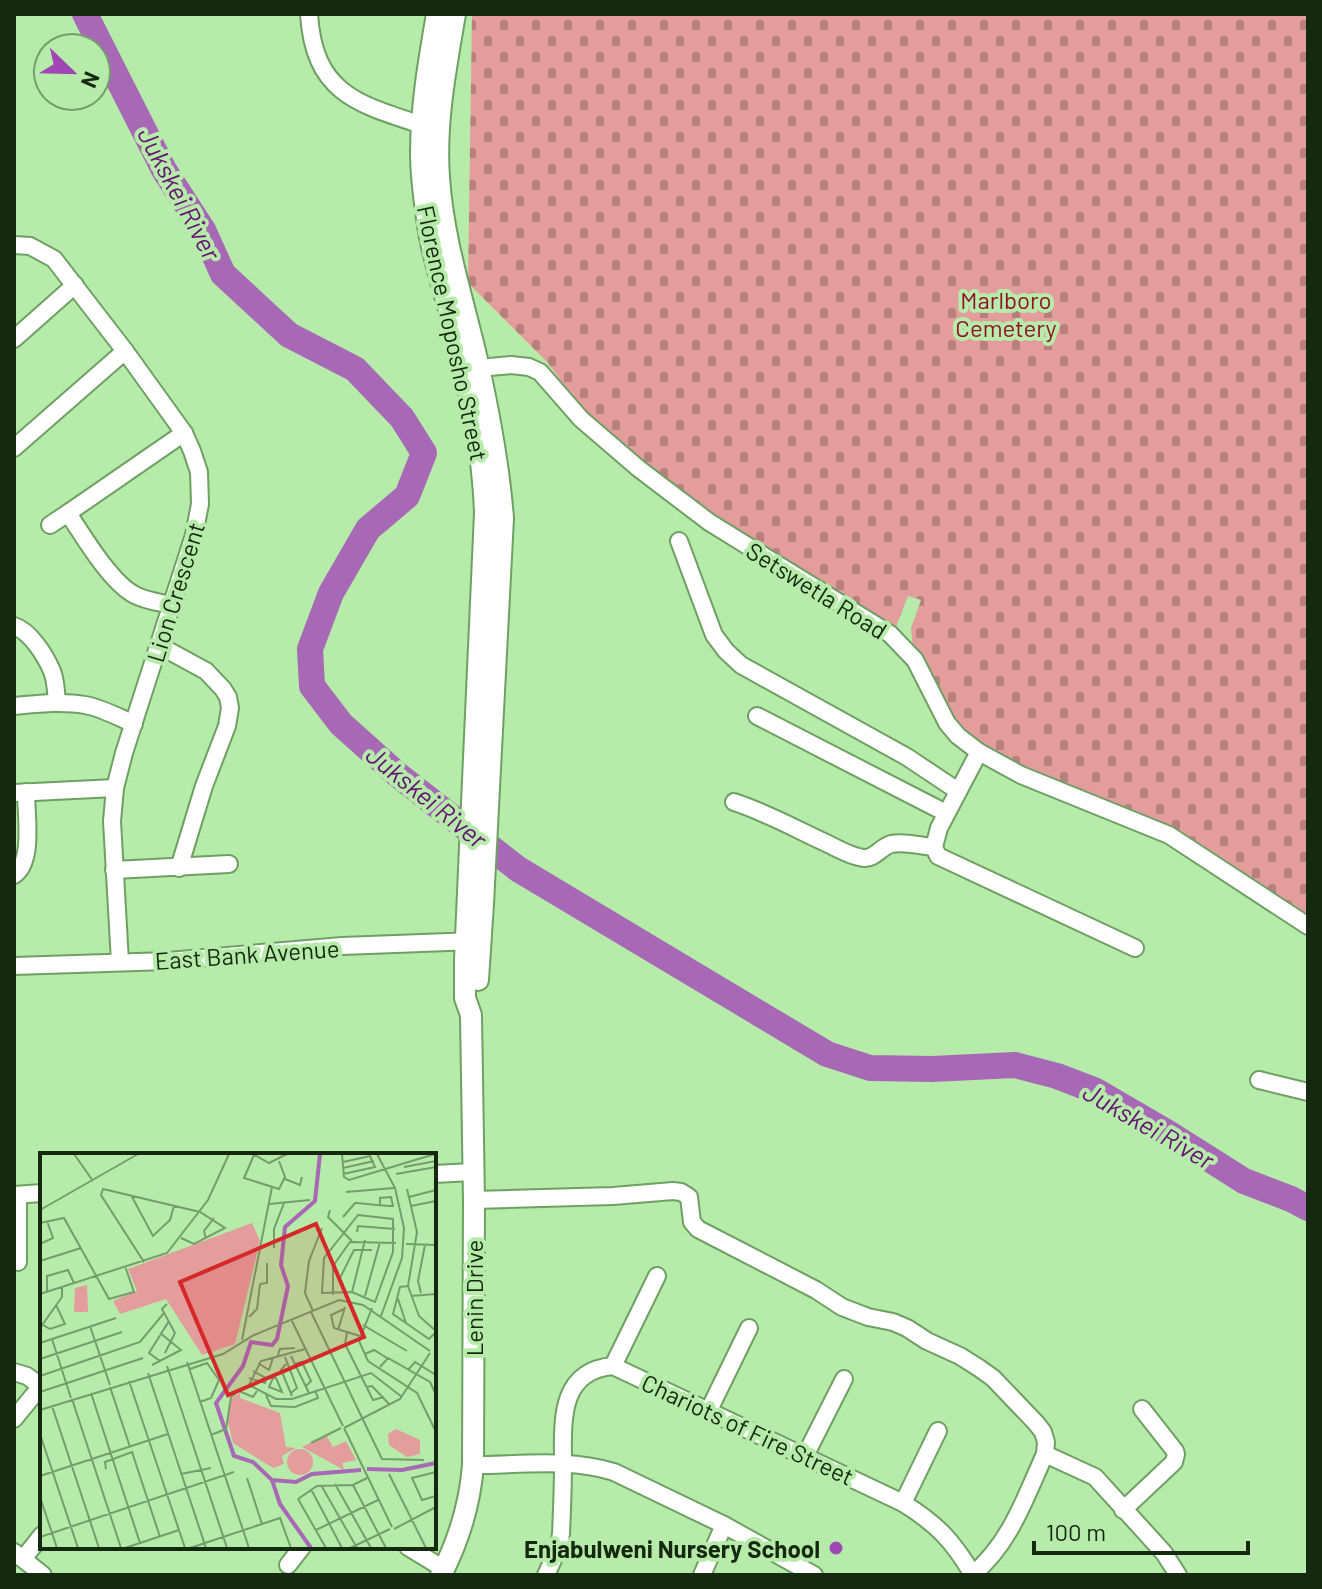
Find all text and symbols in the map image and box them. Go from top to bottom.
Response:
north arrow [32,32,112,112]
text: N [77,68,106,92]
water label: Jukskei River [132,121,228,265]
street label: Florence Moposho Street [412,203,494,463]
park label: Marlboro Cemetery [955,285,1057,342]
street label: Lion Crescent [140,519,210,665]
street label: Setswetla Road [741,535,893,645]
water label: Jukskei River [361,738,494,854]
street label: East Bank Avenue [154,933,340,975]
water label: Jukskei River [1078,1075,1221,1175]
inset map [40,1153,436,1549]
street label: Lenin Drive [459,1240,488,1356]
street label: Chariots of Fire Street [637,1367,859,1491]
scale bar [1034,1505,1248,1555]
text: 100 m [1046,1517,1106,1546]
place label: Enjabulweni Nursery School [524,1534,820,1563]
marker: Enjabulweni Nursery School [827,1539,845,1557]

